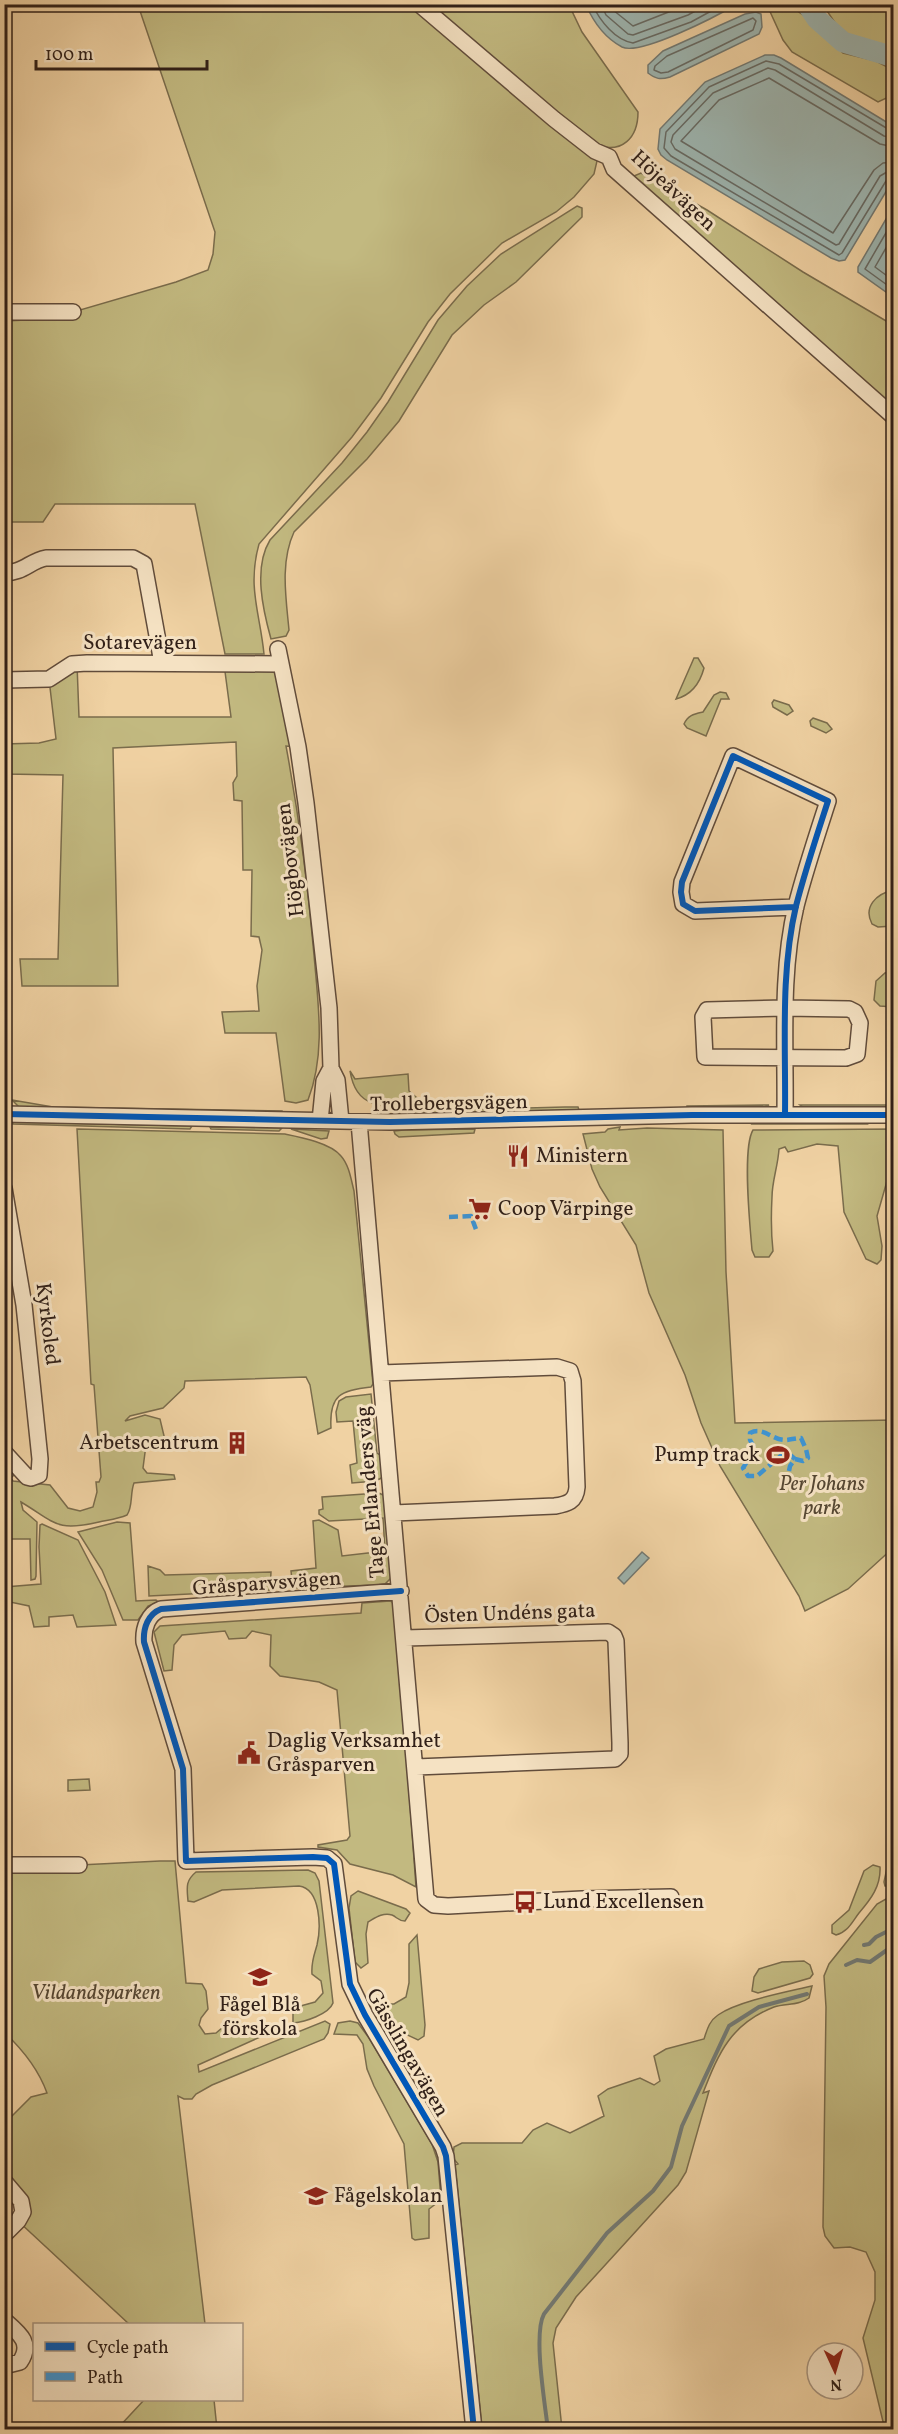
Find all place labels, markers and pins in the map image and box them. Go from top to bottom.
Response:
place label: Ministern [536,1142,628,1171]
restaurant icon: Ministern [505,1143,531,1169]
place label: Coop Värpinge [498,1195,633,1224]
supermarket icon: Coop Värpinge [467,1196,493,1222]
place label: Arbetscentrum [79,1429,219,1458]
building icon: Arbetscentrum [224,1430,250,1456]
place label: Pump track [654,1441,761,1470]
sports icon: Pump track [765,1442,791,1468]
place label: Daglig Verksamhet Gråsparven [267,1727,441,1780]
public building icon: Daglig Verksamhet Gråsparven [236,1740,262,1766]
place label: Lund Excellensen [543,1888,704,1917]
bus stop icon: Lund Excellensen [512,1889,538,1915]
school or university icon: Fågel Blå förskola [247,1964,273,1990]
place label: Fågel Blå förskola [219,1991,301,2044]
place label: Fågelskolan [334,2182,443,2211]
school or university icon: Fågelskolan [303,2183,329,2209]

